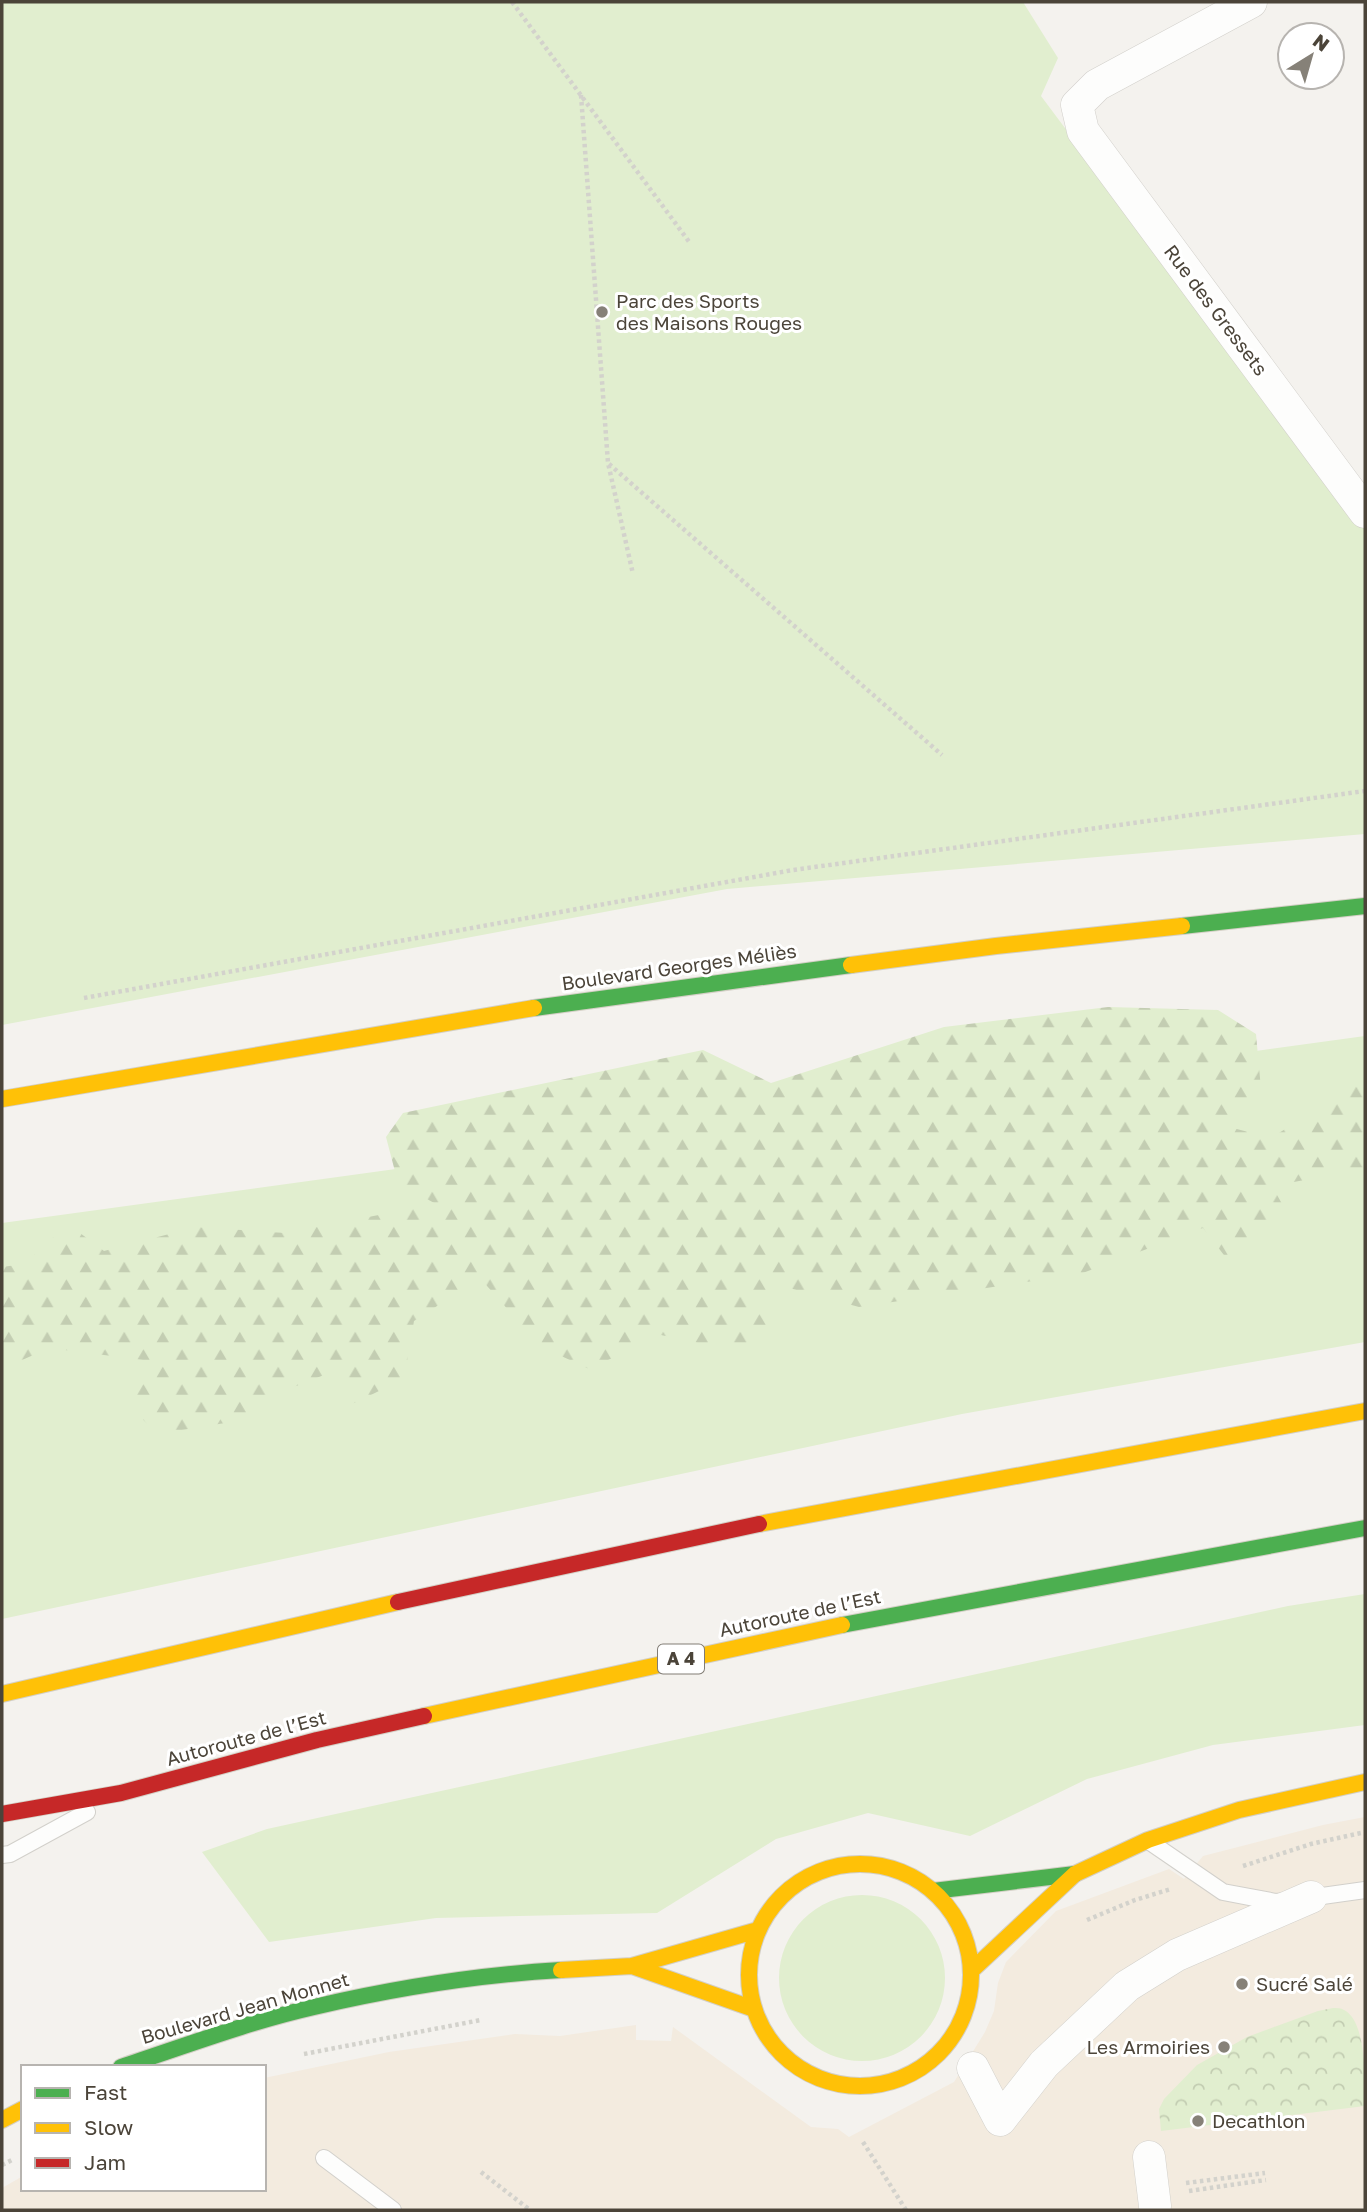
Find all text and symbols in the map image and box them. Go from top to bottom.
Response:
north arrow [1276,21,1346,91]
text: N [1309,28,1334,56]
street label: Rue des Gressets [1160,240,1273,380]
place label: Parc des Sports des Maisons Rouges [616,289,802,334]
marker: Parc des Sports des Maisons Rouges [594,304,610,320]
street label: Boulevard Georges Méliès [560,939,798,994]
street label: Autoroute de l’Est [717,1584,883,1641]
road number: A 4 [658,1644,704,1674]
street label: Autoroute de l’Est [163,1705,328,1770]
street label: Boulevard Jean Monnet [138,1967,351,2048]
place label: Sucré Salé [1256,1972,1353,1995]
marker: Sucré Salé [1234,1976,1250,1992]
place label: Les Armoiries [1086,2035,1210,2058]
marker: Les Armoiries [1216,2039,1232,2055]
legend [21,2065,266,2191]
text: Fast [84,2079,127,2105]
place label: Decathlon [1212,2109,1305,2132]
marker: Decathlon [1190,2113,1206,2129]
text: Slow [84,2114,133,2140]
text: Jam [84,2149,126,2175]

